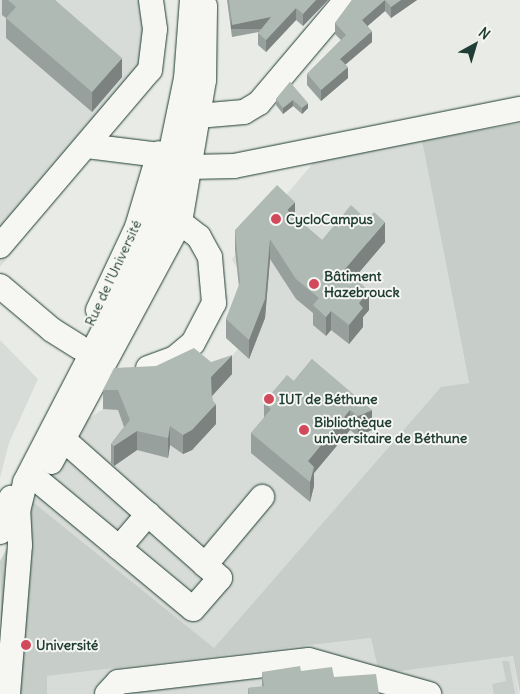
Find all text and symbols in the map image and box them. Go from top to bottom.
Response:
north arrow [450,20,500,70]
text: N [475,23,494,43]
place label: CycloCampus [286,211,373,227]
marker: CycloCampus [270,213,282,225]
street label: Rue de l'Université [81,217,145,329]
place label: Bâtiment Hazebrouck [324,268,400,300]
marker: Bâtiment Hazebrouck [308,278,320,290]
place label: IUT de Béthune [279,391,378,407]
marker: IUT de Béthune [263,393,275,405]
place label: Bibliothèque universitaire de Béthune [314,414,467,447]
marker: Bibliothèque universitaire de Béthune [298,424,310,436]
place label: Université [36,637,98,653]
marker: Université [20,639,32,651]

